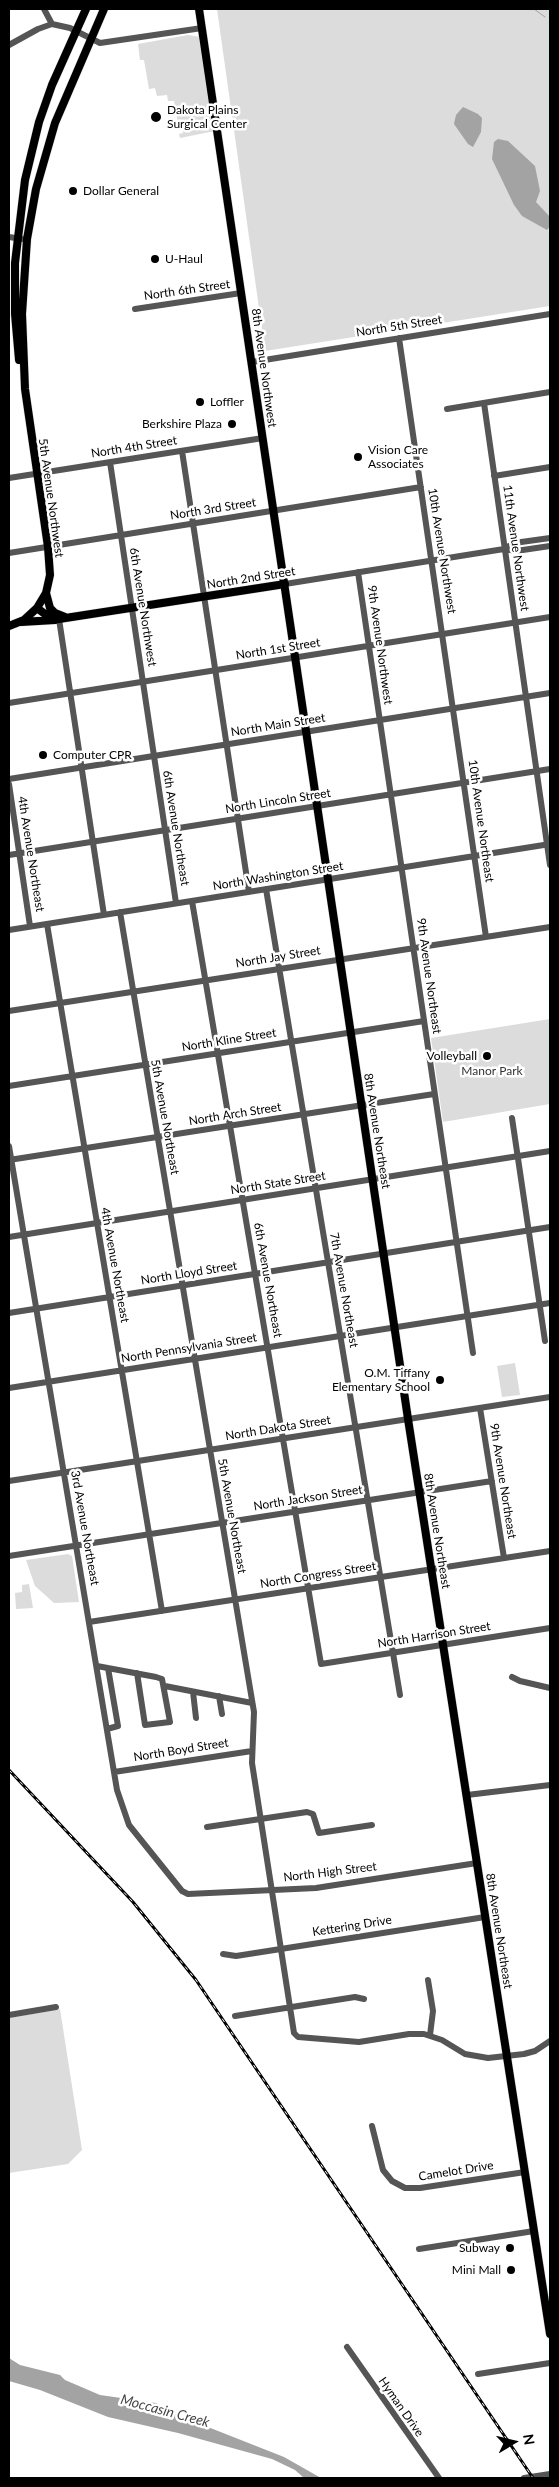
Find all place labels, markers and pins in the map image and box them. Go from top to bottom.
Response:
place label: Dakota Plains Surgical Center [167,103,247,131]
marker: Dakota Plains Surgical Center [149,110,163,124]
place label: Dollar General [83,184,159,198]
marker: Dollar General [67,185,79,197]
place label: U-Haul [165,252,203,266]
marker: U-Haul [149,253,161,265]
place label: Loffler [210,395,244,409]
marker: Loffler [194,396,206,408]
place label: Berkshire Plaza [142,417,222,431]
marker: Berkshire Plaza [226,418,238,430]
place label: Vision Care Associates [368,443,428,471]
marker: Vision Care Associates [352,451,364,463]
place label: Computer CPR [53,748,132,762]
marker: Computer CPR [37,749,49,761]
place label: Volleyball [427,1049,477,1063]
marker: Volleyball [481,1050,493,1062]
place label: O.M. Tiffany Elementary School [332,1366,430,1394]
marker: O.M. Tiffany Elementary School [434,1374,446,1386]
place label: Subway [459,2241,500,2255]
marker: Subway [504,2242,516,2254]
place label: Mini Mall [452,2263,501,2277]
marker: Mini Mall [505,2264,517,2276]

